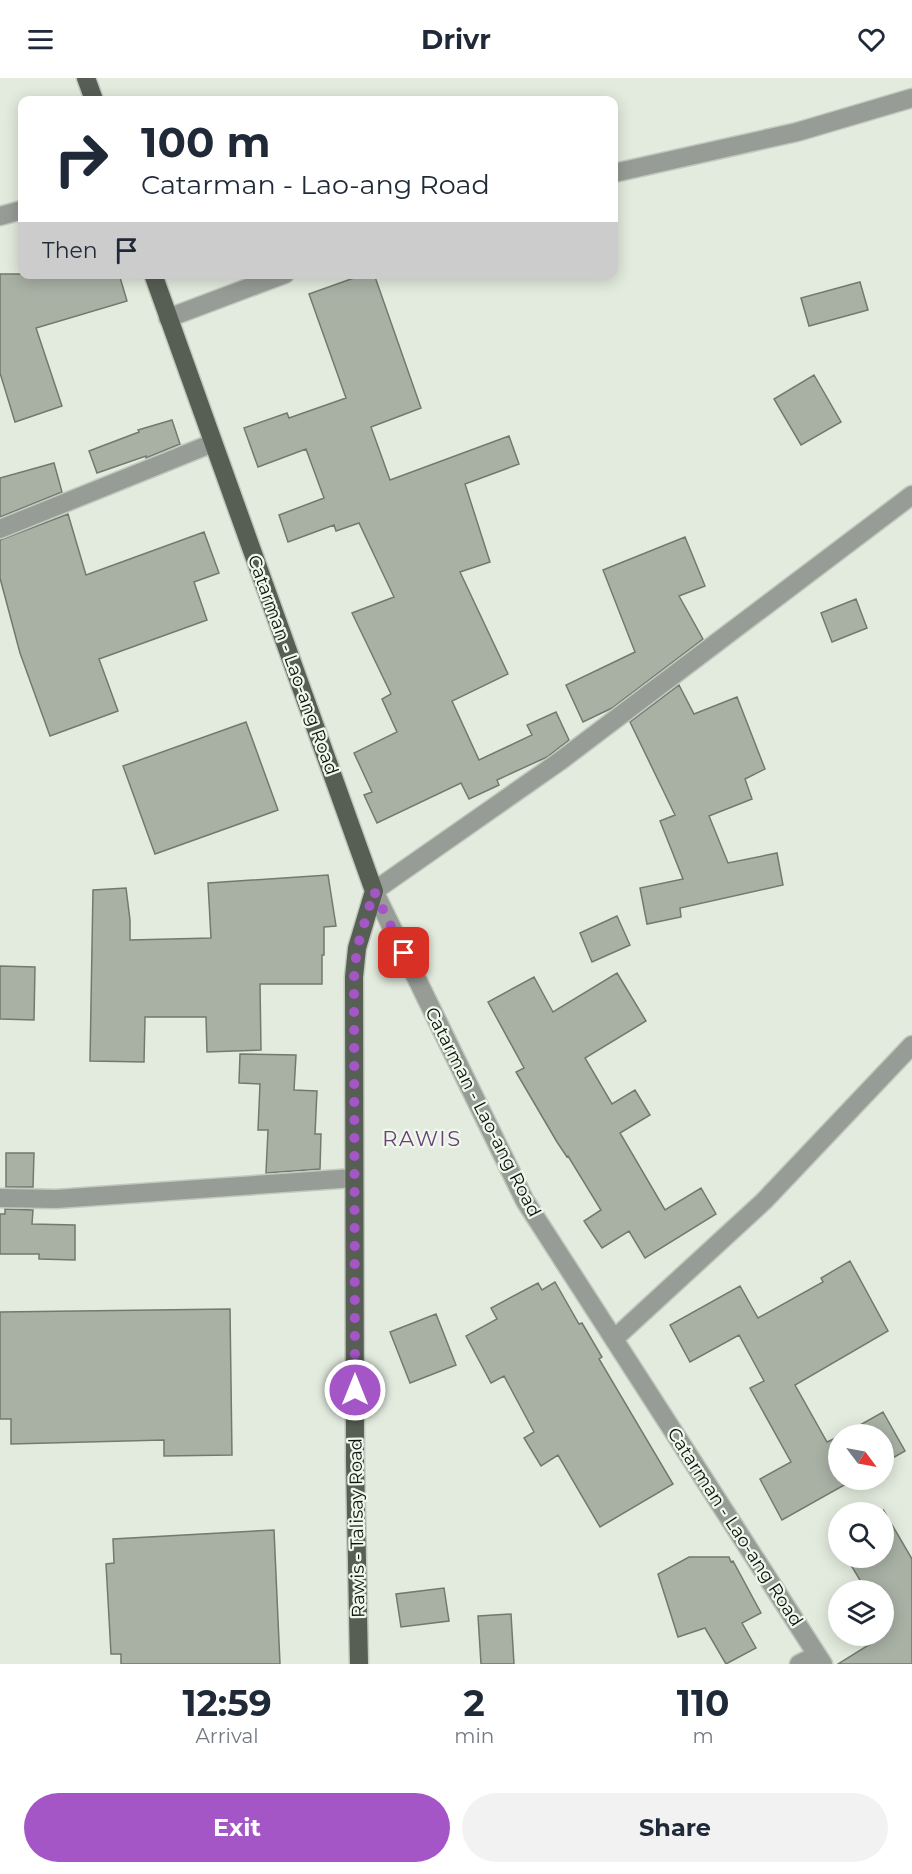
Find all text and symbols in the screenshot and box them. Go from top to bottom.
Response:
icon: menu [24,23,57,56]
text: Drivr [421,23,491,56]
icon: heart [855,23,888,56]
text: 100 m [141,116,270,168]
icon: right [42,120,120,198]
text: Catarman - Lao-ang Road [141,168,490,201]
icon: arrive [110,234,143,267]
text: Then [42,237,98,264]
street label: Catarman - Lao-ang Road [243,552,343,778]
pin [378,927,429,978]
icon: arrive [387,936,420,969]
street label: Catarman - Lao-ang Road [420,1003,546,1221]
district label: RAWIS [382,1126,462,1151]
position arrow [323,1358,387,1422]
street label: Catarman - Lao-ang Road [662,1423,808,1631]
north arrow [828,1424,894,1490]
map controls [828,1424,894,1646]
street label: Rawis - Talisay Road [344,1438,370,1618]
button: search [828,1502,894,1568]
button: layers [828,1580,894,1646]
text: 12:59 [183,1681,272,1725]
text: 2 [464,1681,485,1725]
text: 110 [677,1681,729,1725]
text: Arrival [196,1724,259,1748]
text: min [454,1724,494,1748]
text: m [693,1724,714,1748]
button: Exit [24,1793,450,1862]
button: Share [462,1793,888,1862]

